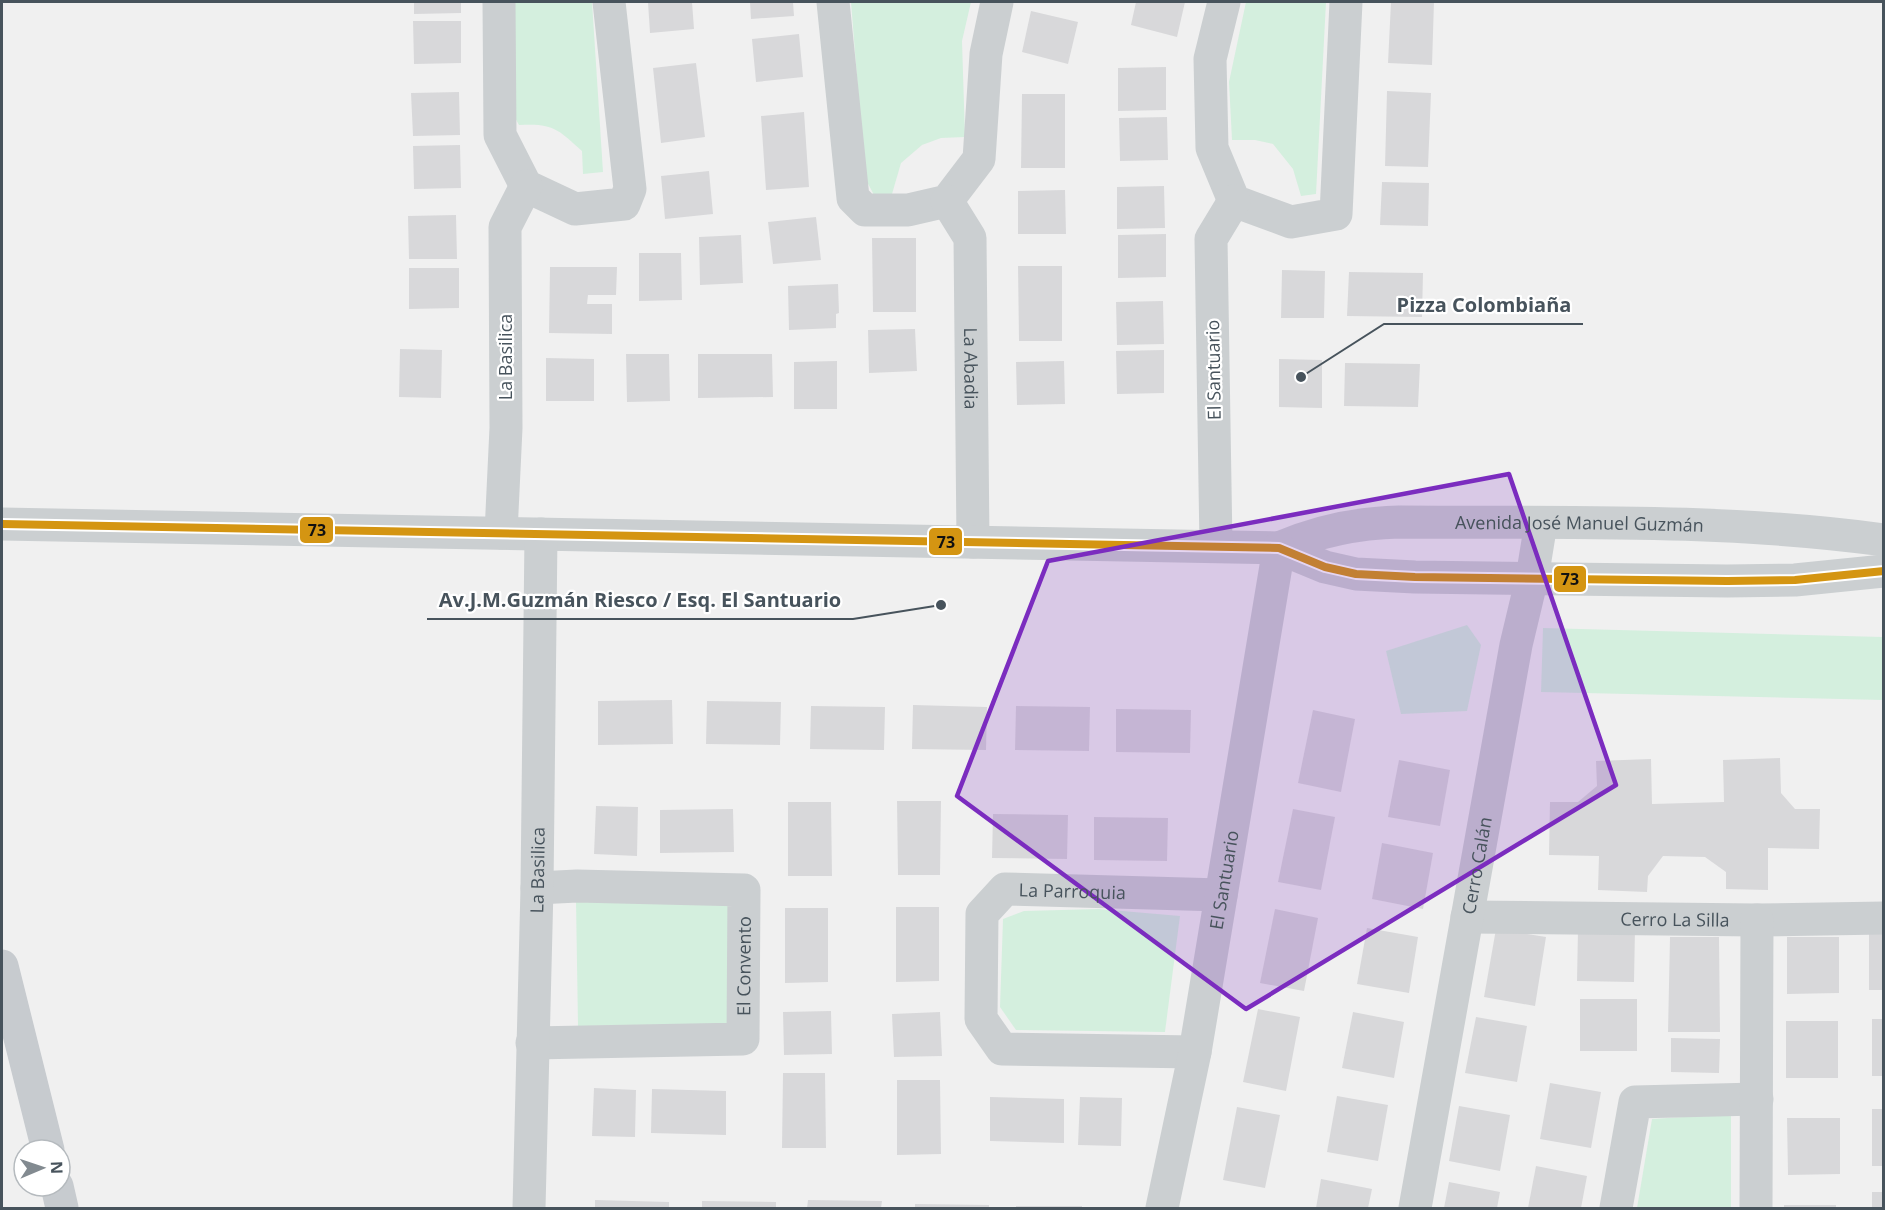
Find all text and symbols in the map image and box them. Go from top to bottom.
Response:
callout: Pizza Colombiaña [1384,286,1583,324]
text: Pizza Colombiaña [1397,291,1571,318]
street label: La Basilica [493,314,517,400]
street label: El Santuario [1200,320,1226,420]
street label: La Abadia [959,327,984,410]
street label: Avenida José Manuel Guzmán [1455,510,1704,537]
line badge: 73 [299,516,334,544]
text: 73 [308,519,326,541]
line badge: 73 [928,527,963,556]
text: 73 [937,531,955,553]
line badge: 73 [1553,565,1587,593]
text: 73 [1561,568,1579,590]
callout: Av.J.M.Guzmán Riesco / Esq. El Santuario [427,581,853,619]
text: Av.J.M.Guzmán Riesco / Esq. El Santuario [439,586,841,613]
street label: Cerro Calán [1456,815,1497,916]
street label: La Basilica [524,827,550,914]
street label: El Santuario [1204,828,1244,931]
street label: La Parroquia [1018,877,1126,904]
street label: Cerro La Silla [1620,907,1730,932]
street label: El Convento [731,916,756,1016]
north arrow [12,1138,72,1198]
text: N [46,1161,68,1174]

